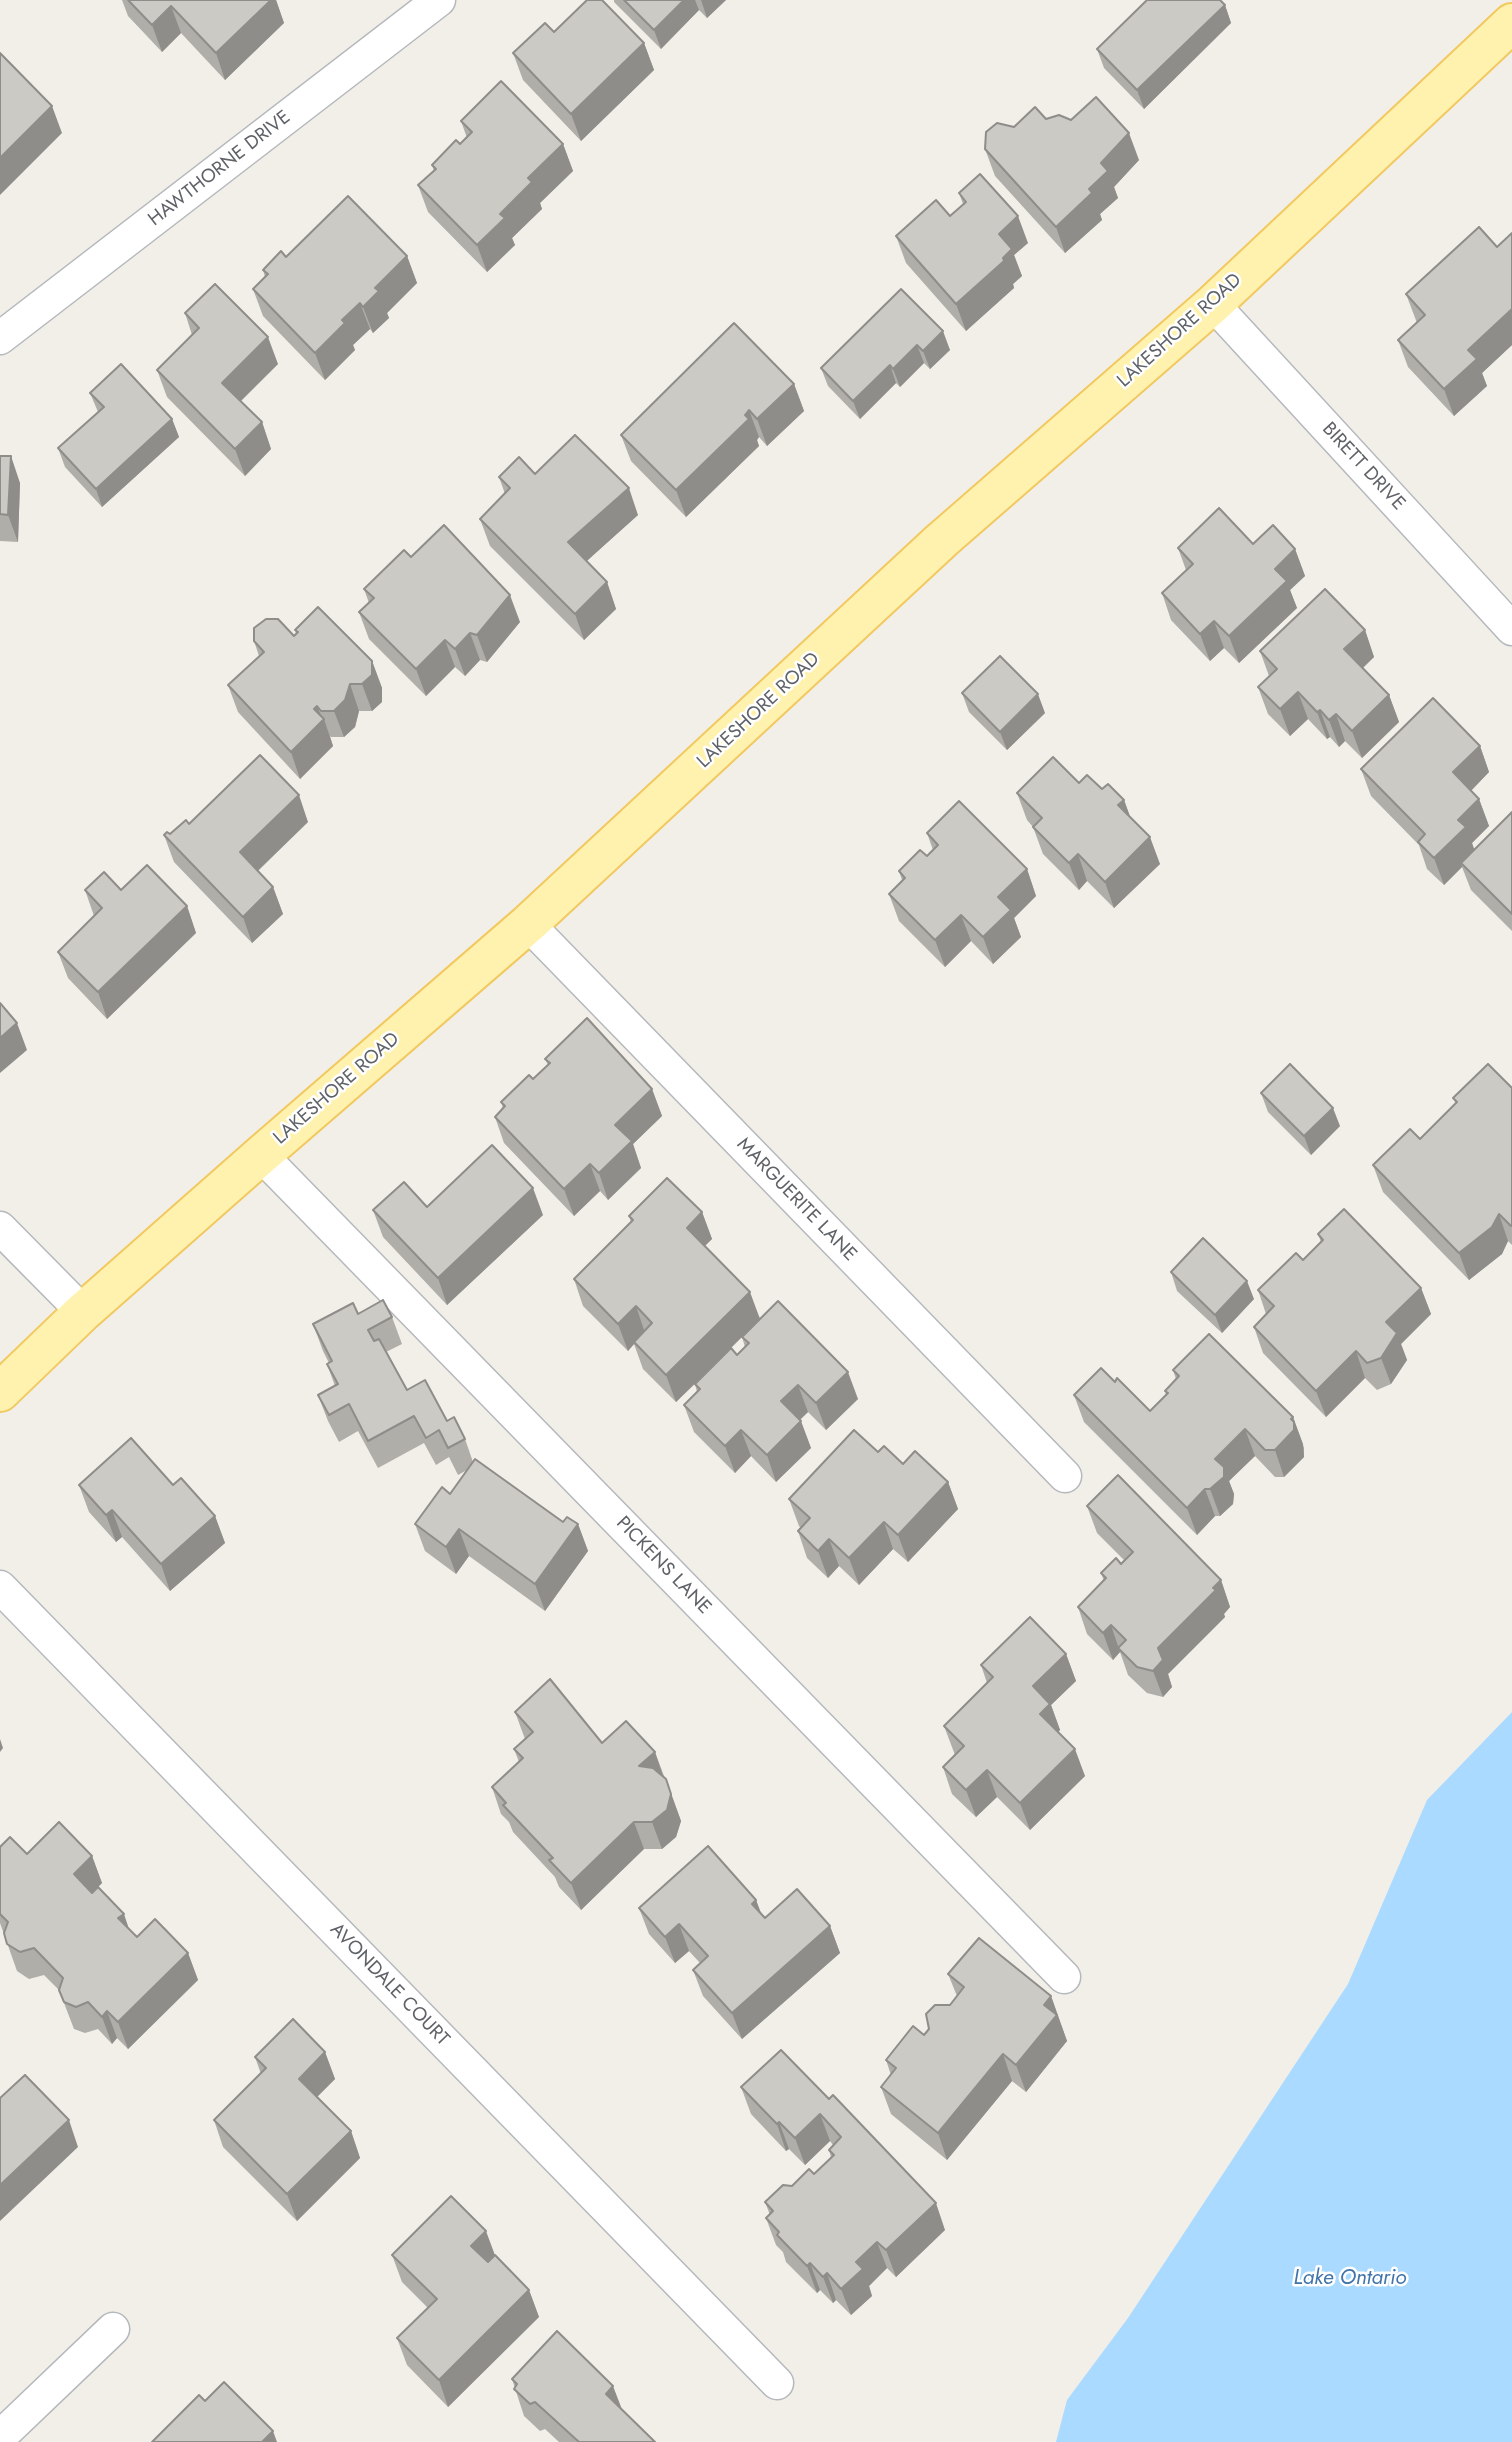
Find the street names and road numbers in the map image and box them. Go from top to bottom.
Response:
street label: HAWTHORNE DRIVE [144,106,296,232]
street label: LAKESHORE ROAD [1113,269,1247,393]
street label: BIRETT DRIVE [1317,418,1409,516]
street label: LAKESHORE ROAD [693,648,825,774]
street label: LAKESHORE ROAD [269,1028,405,1150]
street label: MARGUERITE LANE [731,1134,861,1266]
street label: PICKENS LANE [611,1512,715,1620]
street label: AVONDALE COURT [325,1919,453,2051]

